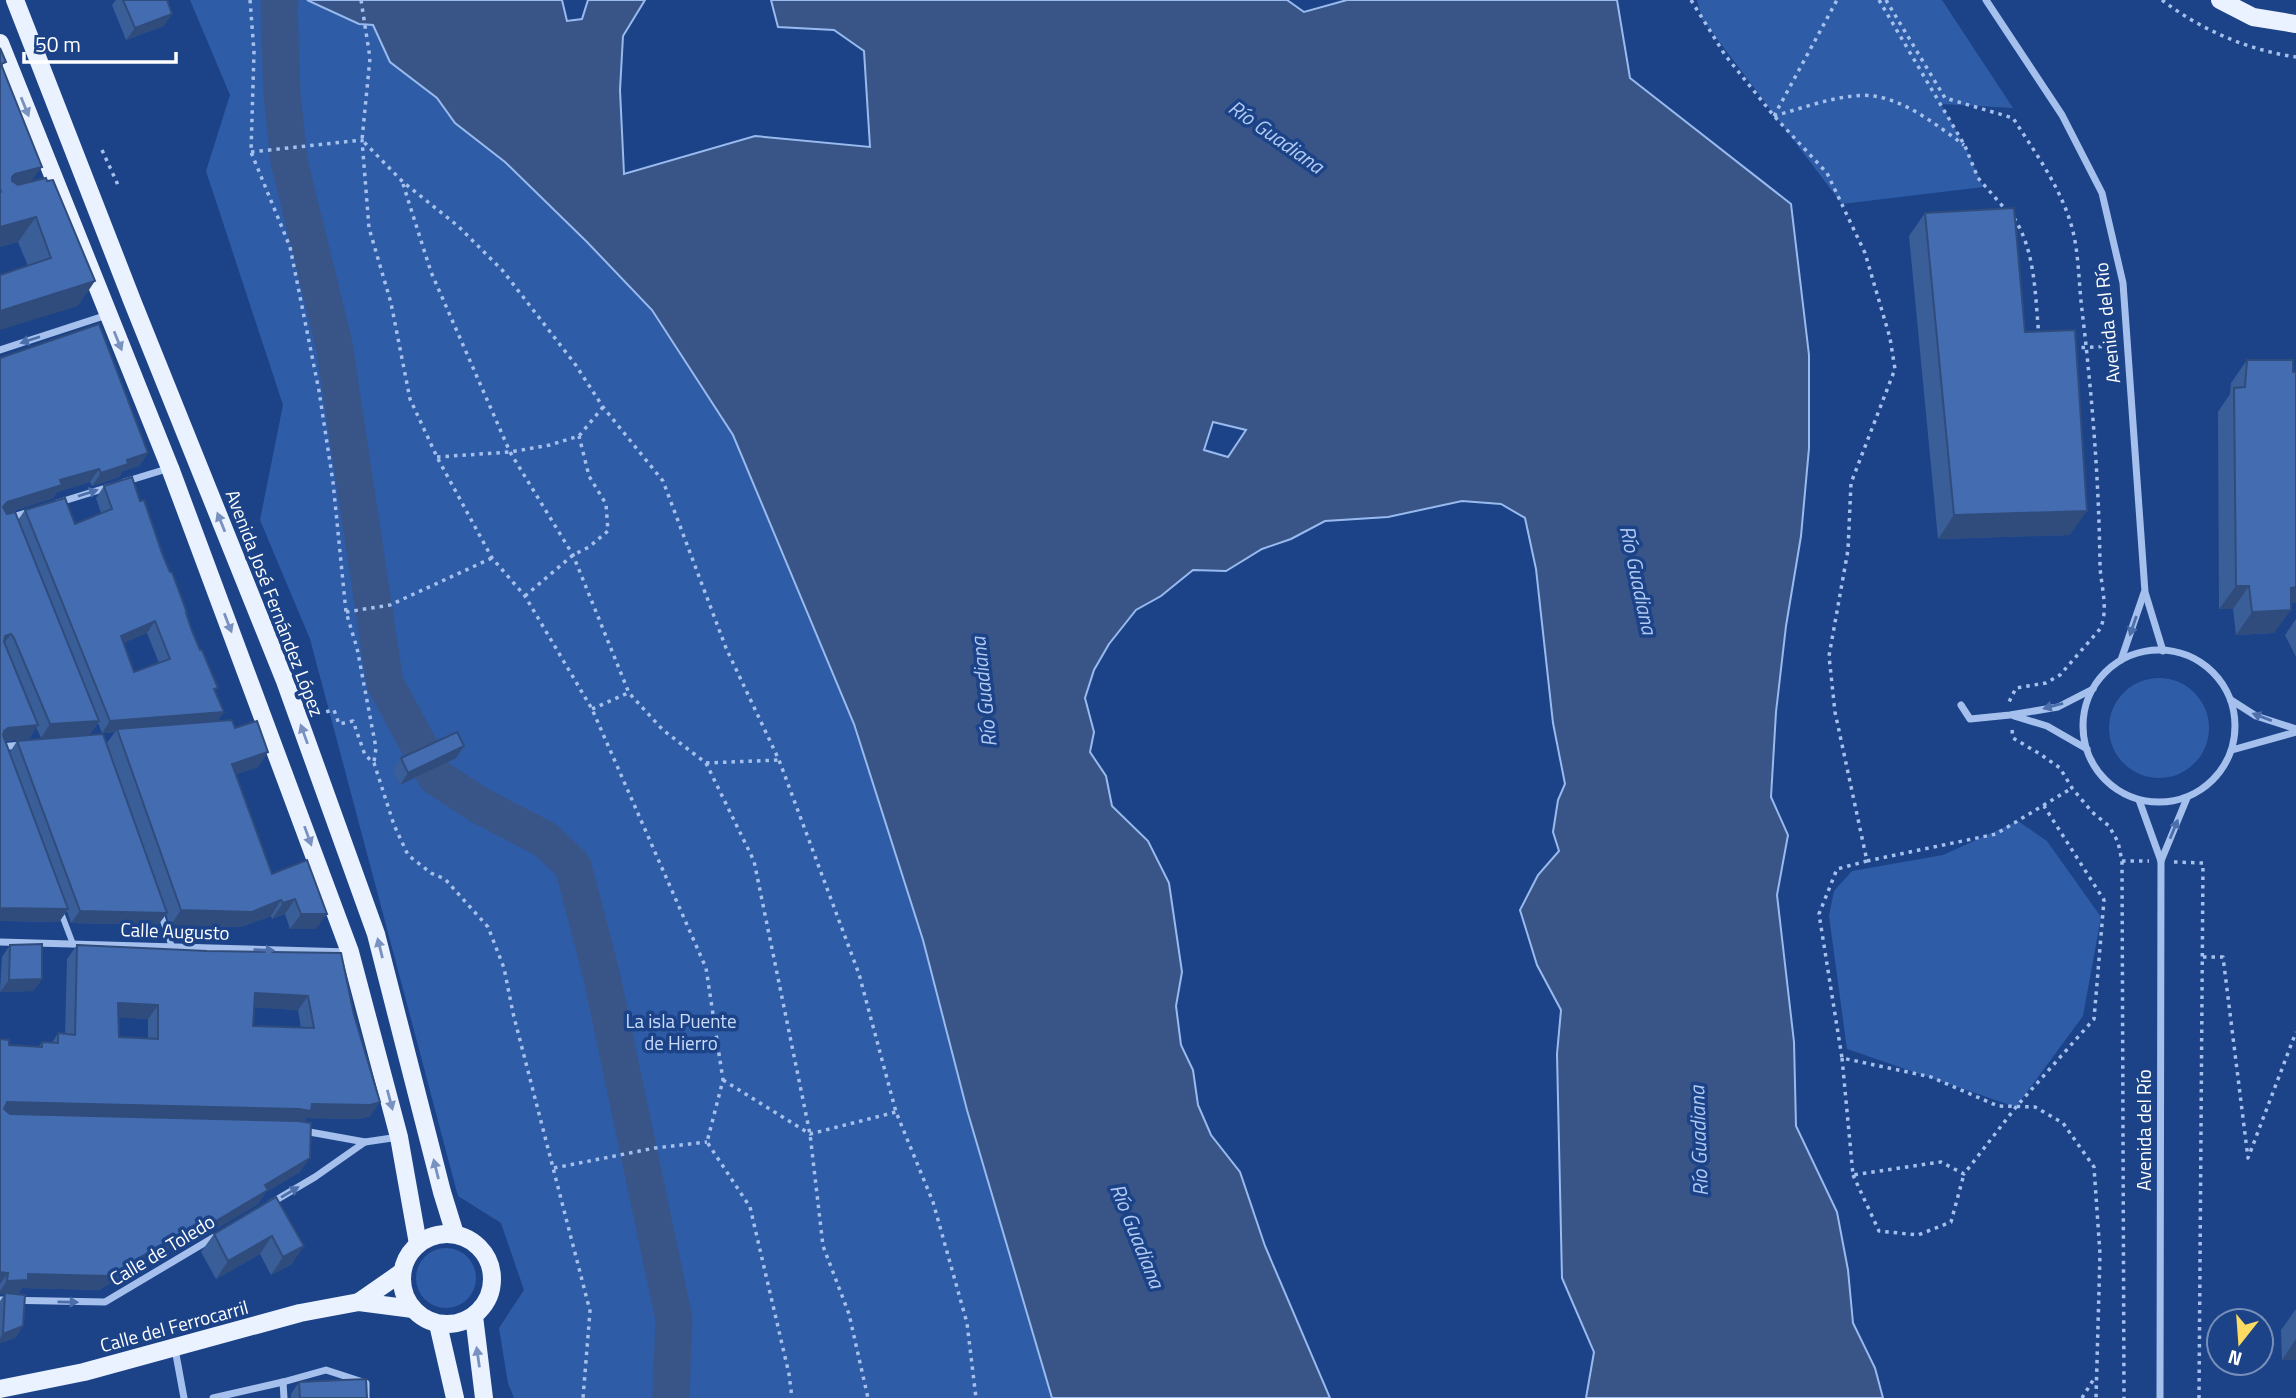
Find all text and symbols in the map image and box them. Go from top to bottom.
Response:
scale bar [24,21,177,65]
text: 50 m [35,28,81,60]
water label: Río Guadiana [1222,91,1332,182]
one-way arrow [20,97,31,118]
street label: Avenida del Río [2086,261,2127,385]
one-way arrow [113,331,124,352]
one-way arrow [20,335,41,345]
street label: Avenida José Fernández López [219,485,332,721]
one-way arrow [78,488,99,498]
one-way arrow [215,511,226,532]
water label: Río Guadiana [1612,522,1666,639]
one-way arrow [223,613,234,634]
one-way arrow [2127,616,2138,637]
water label: Río Guadiana [961,634,1005,749]
one-way arrow [2042,702,2063,712]
one-way arrow [2252,711,2273,722]
one-way arrow [298,723,309,744]
one-way arrow [2168,819,2179,840]
one-way arrow [302,826,313,847]
street label: Calle Augusto [120,914,230,947]
one-way arrow [374,937,384,958]
one-way arrow [253,944,275,955]
park label: La isla Puente de Hierro [625,1006,737,1057]
street label: Avenida del Río [2129,1069,2158,1191]
water label: Río Guadiana [1680,1084,1716,1197]
one-way arrow [385,1089,396,1111]
one-way arrow [430,1157,441,1179]
water label: Río Guadiana [1102,1178,1174,1294]
one-way arrow [280,1186,299,1198]
street label: Calle de Toledo [103,1207,220,1293]
street label: Calle del Ferrocarril [97,1292,251,1359]
one-way arrow [57,1296,79,1307]
north arrow [2205,1307,2275,1377]
text: N [2224,1343,2245,1375]
one-way arrow [472,1346,483,1368]

